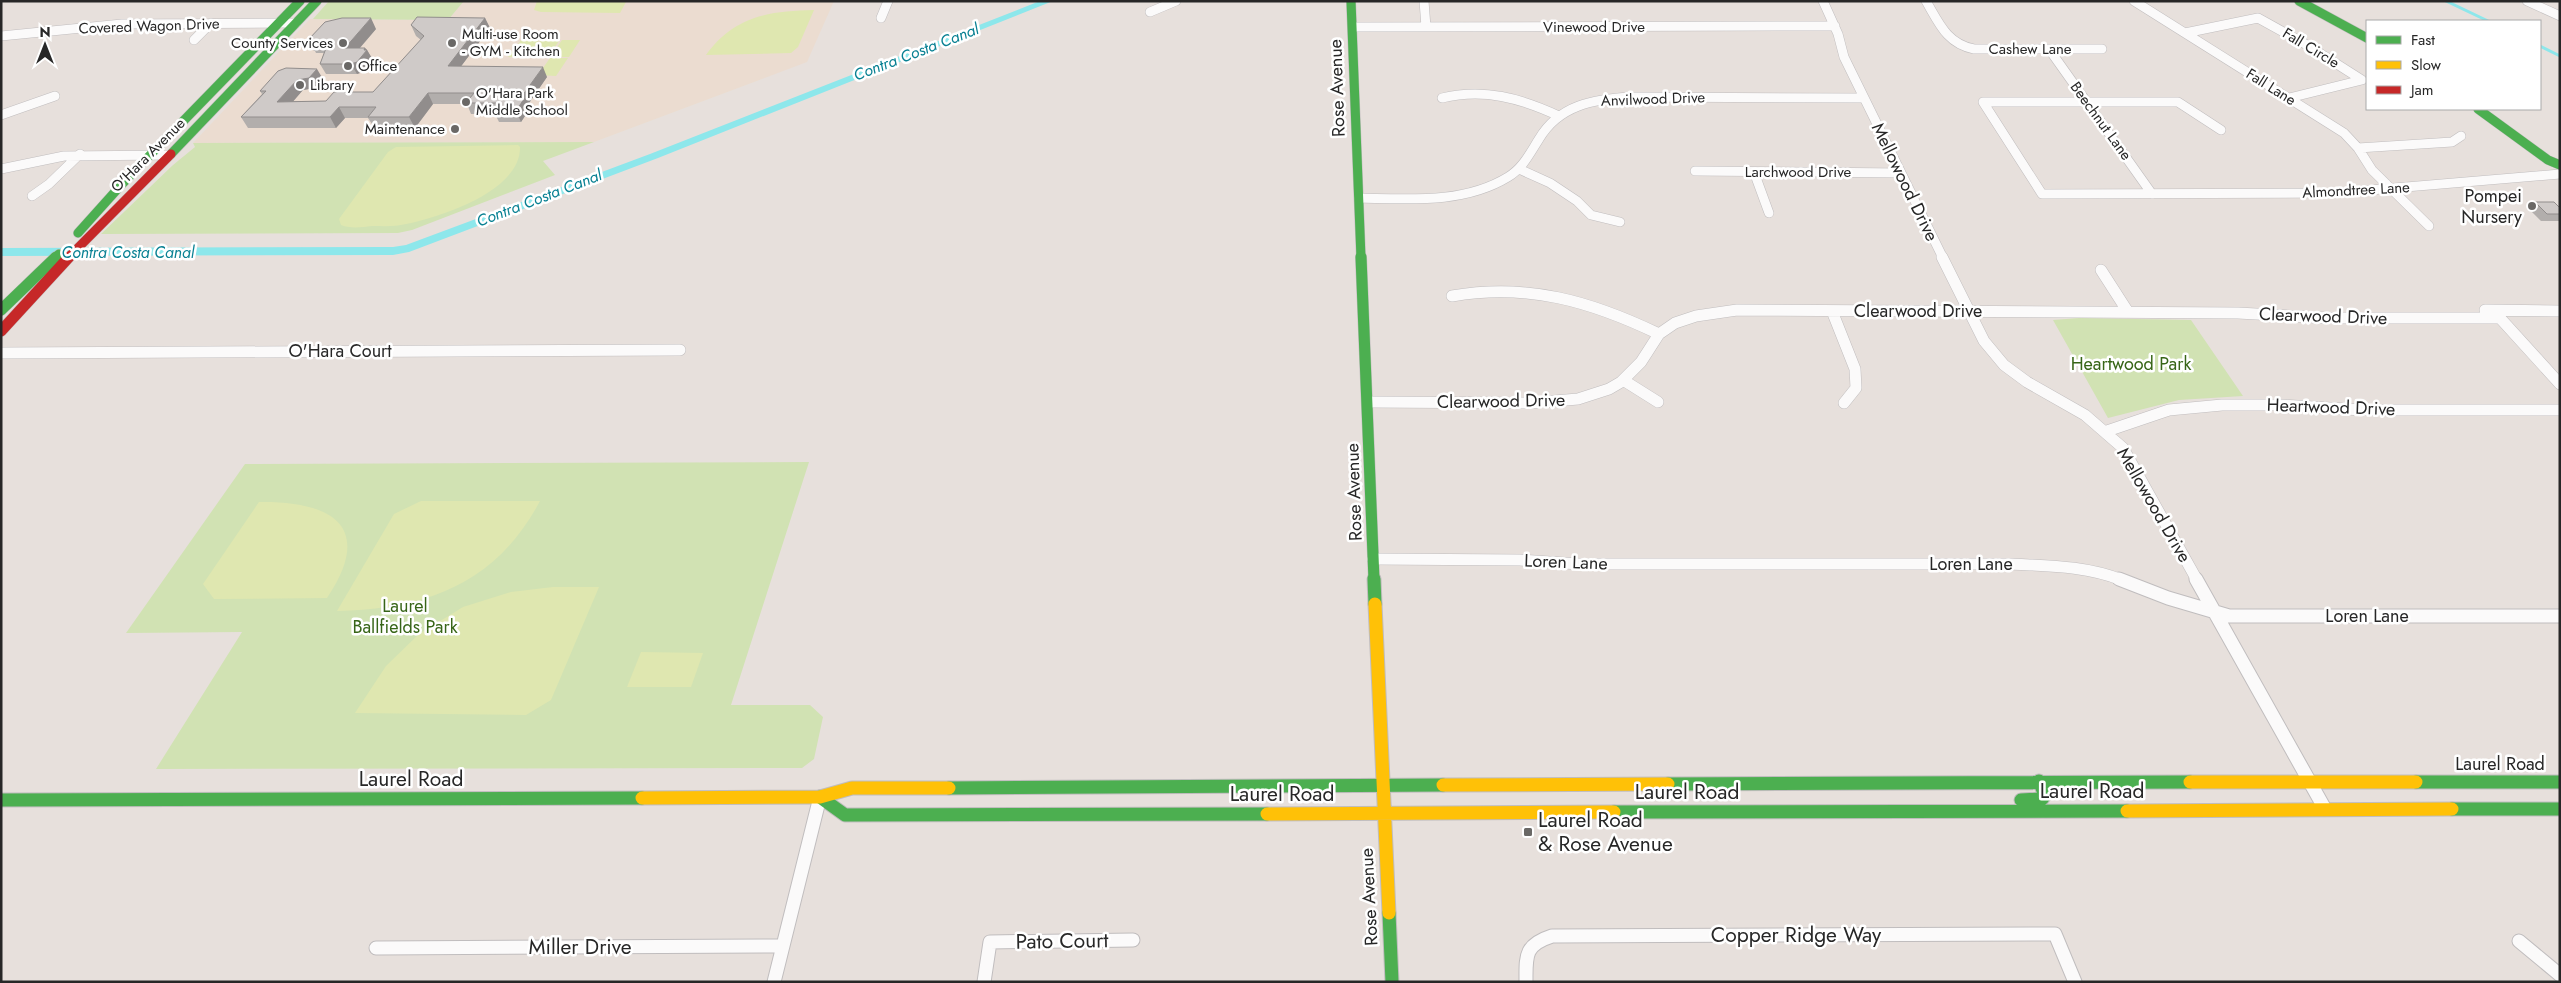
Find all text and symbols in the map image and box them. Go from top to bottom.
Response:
street label: Covered Wagon Drive [78,13,220,39]
street label: Vinewood Drive [1543,16,1645,38]
water label: Contra Costa Canal [850,17,983,87]
north arrow [20,20,70,70]
legend [2366,20,2541,110]
text: N [39,22,51,42]
street label: Fall Circle [2278,22,2344,74]
place label: Multi-use Room - GYM - Kitchen [462,23,560,62]
text: Fast [2411,29,2435,51]
place label: County Services [231,32,333,54]
marker: County Services [337,37,349,49]
marker: Multi-use Room - GYM - Kitchen [446,37,458,49]
street label: Cashew Lane [1988,38,2072,60]
street label: Rose Avenue [1322,39,1352,137]
text: Slow [2411,54,2442,76]
place label: Office [358,55,398,77]
marker: Office [342,60,354,72]
street label: Fall Lane [2242,63,2300,111]
place label: Library [310,74,354,96]
street label: Beechnut Lane [2065,77,2137,165]
marker: Library [294,79,306,91]
text: Jam [2409,79,2434,101]
place label: O'Hara Park Middle School [476,82,568,121]
street label: Anvilwood Drive [1600,86,1706,112]
marker: O'Hara Park Middle School [460,96,472,108]
street label: O'Hara Avenue [106,113,190,197]
place label: Maintenance [365,118,445,140]
street label: Mellowood Drive [1865,118,1945,246]
marker: Maintenance [449,123,461,135]
street label: Larchwood Drive [1745,161,1852,183]
water label: Contra Costa Canal [473,163,606,233]
street label: Almondtree Lane [2302,176,2411,204]
place label: Pompei Nursery [2461,183,2522,230]
marker: Pompei Nursery [2526,200,2538,212]
water label: Contra Costa Canal [62,241,196,264]
street label: Clearwood Drive [1854,298,1982,324]
street label: Clearwood Drive [2258,301,2388,331]
street label: O'Hara Court [288,338,392,364]
park label: Heartwood Park [2071,351,2191,377]
street label: Clearwood Drive [1437,387,1565,415]
street label: Heartwood Drive [2266,392,2396,422]
street label: Rose Avenue [1339,443,1369,541]
street label: Mellowood Drive [2110,443,2198,567]
street label: Loren Lane [1524,548,1608,576]
street label: Loren Lane [1929,551,2013,577]
park label: Laurel Ballfields Park [352,593,458,640]
street label: Loren Lane [2325,603,2409,629]
street label: Laurel Road [2455,751,2545,777]
street label: Laurel Road [359,764,463,794]
street label: Laurel Road [2040,776,2144,806]
street label: Laurel Road [1635,777,1739,807]
street label: Laurel Road [1230,779,1334,809]
place label: Laurel Road & Rose Avenue [1538,805,1673,859]
marker: Laurel Road & Rose Avenue [1522,826,1534,838]
street label: Rose Avenue [1353,847,1385,947]
street label: Copper Ridge Way [1711,920,1882,950]
street label: Pato Court [1015,925,1109,957]
street label: Miller Drive [528,932,632,962]

